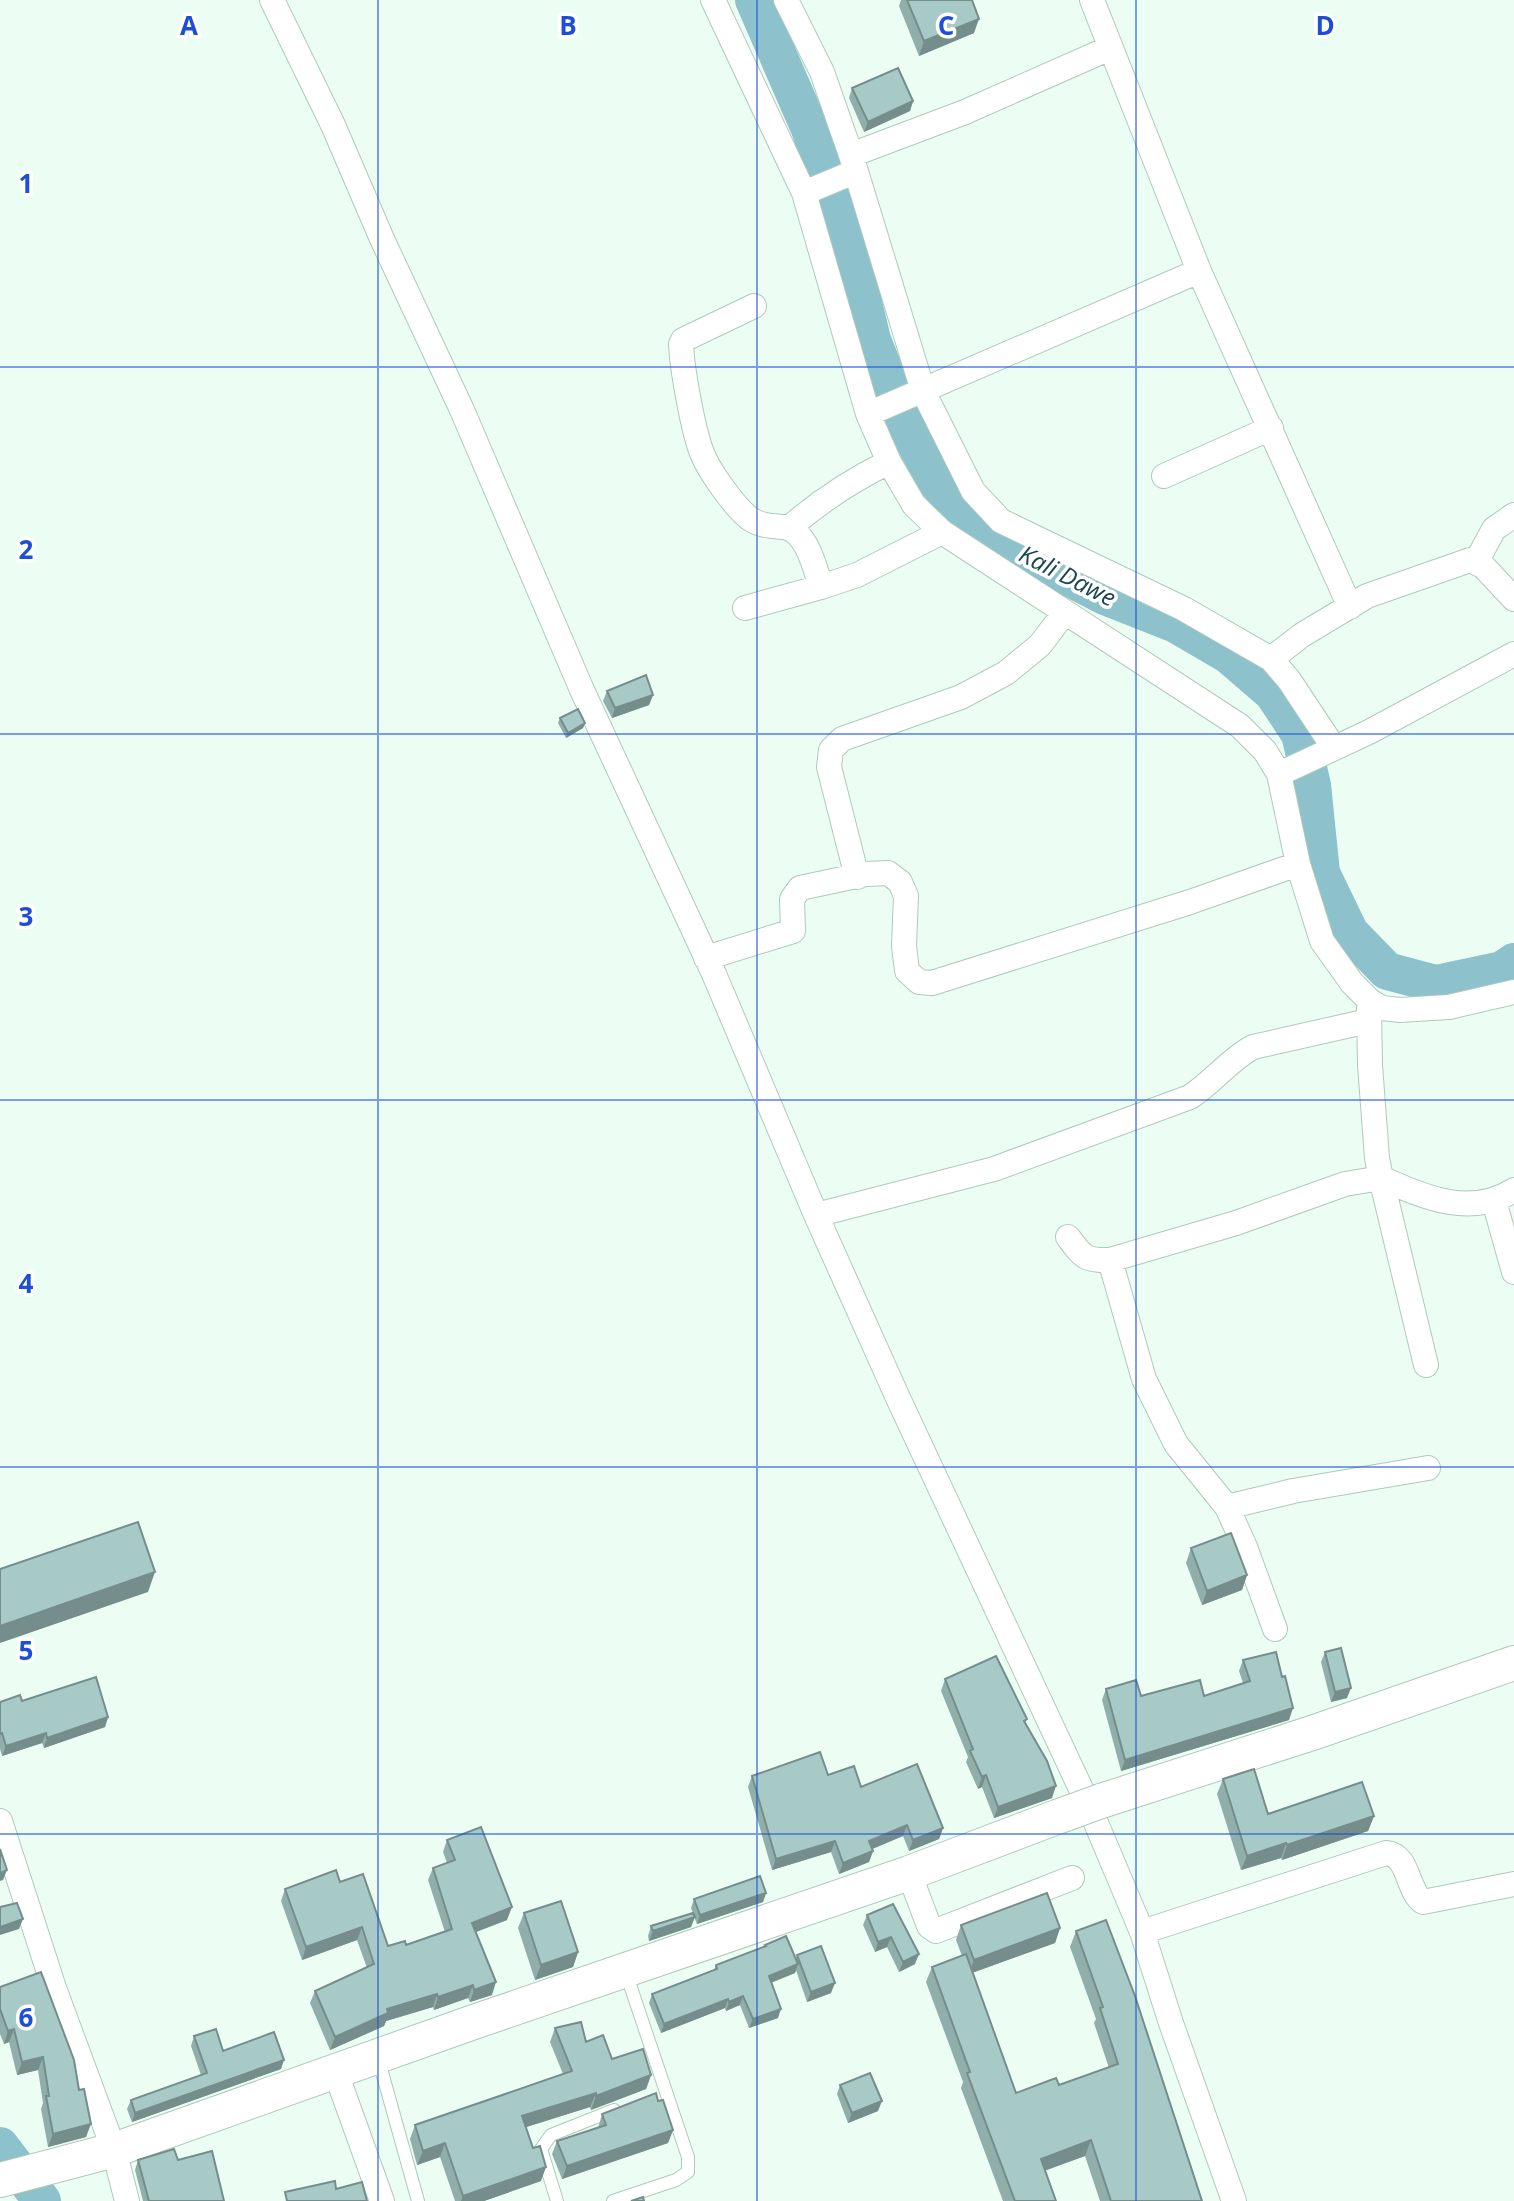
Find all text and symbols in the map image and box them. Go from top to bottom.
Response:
text: A [180,7,198,43]
text: B [559,7,577,43]
text: C [938,7,954,43]
text: D [1315,7,1335,43]
text: 1 [19,165,33,201]
text: 2 [19,531,34,567]
water label: Kali Dawe [1014,537,1122,613]
text: 3 [19,898,33,934]
text: 4 [19,1265,34,1301]
text: 5 [19,1632,33,1668]
text: 6 [19,1999,34,2035]

